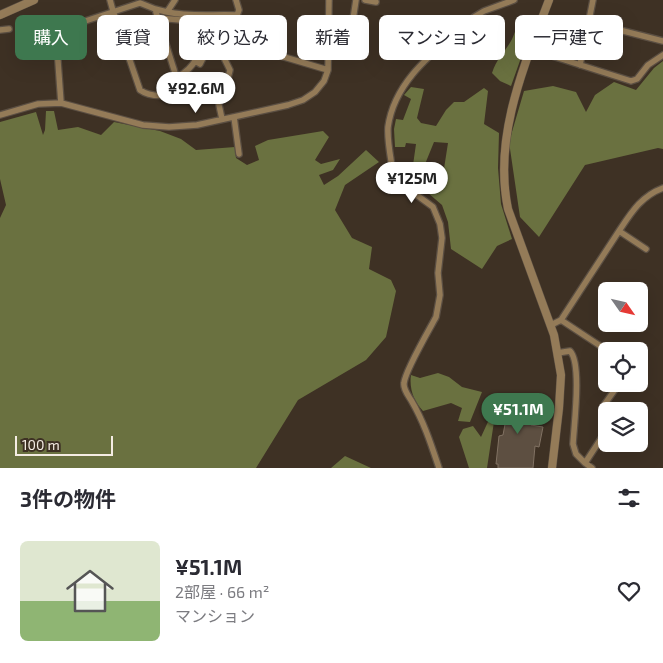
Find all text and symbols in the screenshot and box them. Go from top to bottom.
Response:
chip: 購入 [15,15,87,60]
chip: 賃貸 [97,15,169,60]
chip: 絞り込み [179,15,287,60]
chip: 新着 [297,15,369,60]
chip: マンション [379,15,505,60]
chip: 一戸建て [515,15,623,60]
pin: ¥92.6M [155,72,237,114]
text: ¥92.6M [167,78,225,97]
pin: ¥125M [377,162,447,204]
text: ¥125M [387,168,437,187]
north arrow [598,282,648,332]
map controls [598,282,648,452]
button: locate [598,342,648,392]
pin: ¥51.1M [477,392,559,435]
text: ¥51.1M [492,399,544,418]
button: layers [598,402,648,452]
scale bar [15,433,112,456]
text: 100 m [22,436,60,453]
icon: filters [615,484,643,512]
text: 3件の物件 [20,486,116,511]
text: ¥51.1M [175,554,242,579]
icon: home [60,561,120,621]
icon: heart [615,577,643,605]
text: 2部屋 · 66 m² [175,582,269,601]
text: マンション [175,606,255,625]

